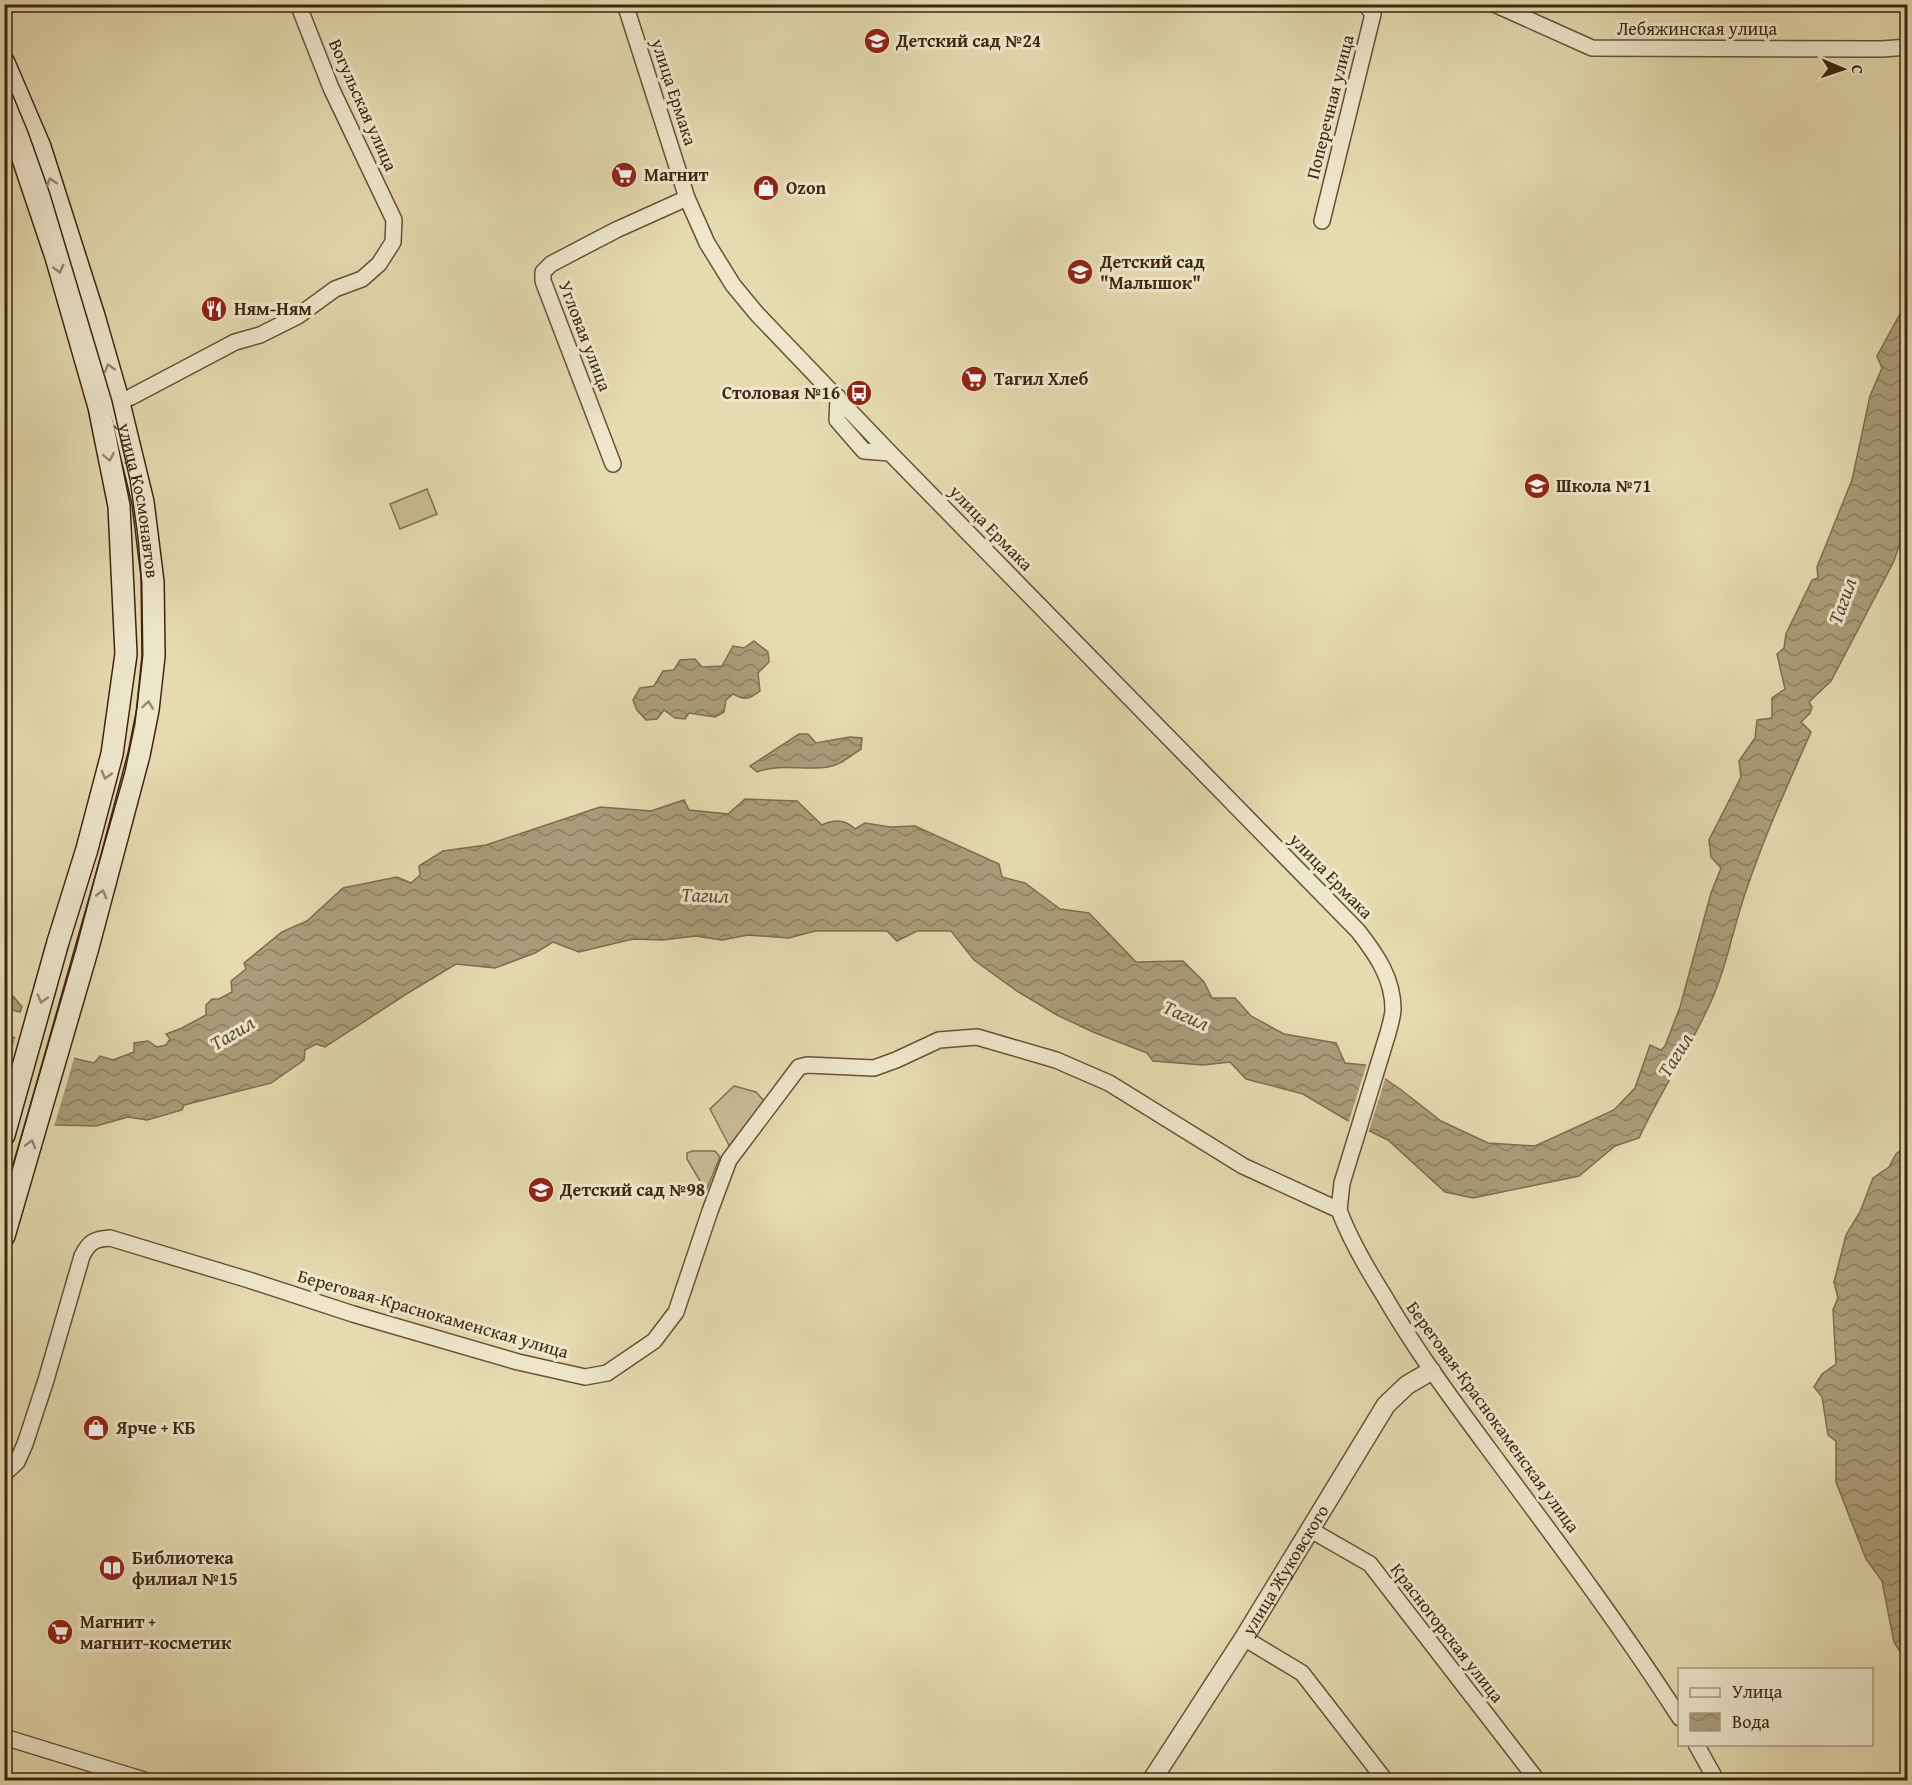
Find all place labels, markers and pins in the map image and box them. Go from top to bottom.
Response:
school or university icon: Детский сад №24 [862,26,892,56]
place label: Детский сад №24 [895,27,1041,54]
supermarket icon: Магнит [609,160,639,190]
place label: Магнит [644,161,709,188]
shop icon: Ozon [751,173,781,203]
place label: Ozon [786,174,826,201]
place label: Детский сад "Малышок" [1099,248,1205,296]
school or university icon: Детский сад "Малышок" [1065,257,1095,287]
restaurant icon: Ням-Ням [199,294,229,324]
place label: Ням-Ням [234,295,312,322]
supermarket icon: Тагил Хлеб [959,364,989,394]
place label: Тагил Хлеб [994,365,1089,392]
bus stop icon: Столовая №16 [844,378,874,408]
place label: Столовая №16 [722,379,840,406]
school or university icon: Школа №71 [1522,471,1552,501]
place label: Школа №71 [1556,472,1652,499]
school or university icon: Детский сад №98 [526,1175,556,1205]
place label: Детский сад №98 [559,1176,705,1203]
shop icon: Ярче + КБ [81,1413,111,1443]
place label: Ярче + КБ [115,1414,196,1441]
place label: Библиотека филиал №15 [132,1544,238,1592]
library icon: Библиотека филиал №15 [97,1553,127,1583]
place label: Магнит + магнит-косметик [80,1608,232,1656]
supermarket icon: Магнит + магнит-косметик [45,1617,75,1647]

